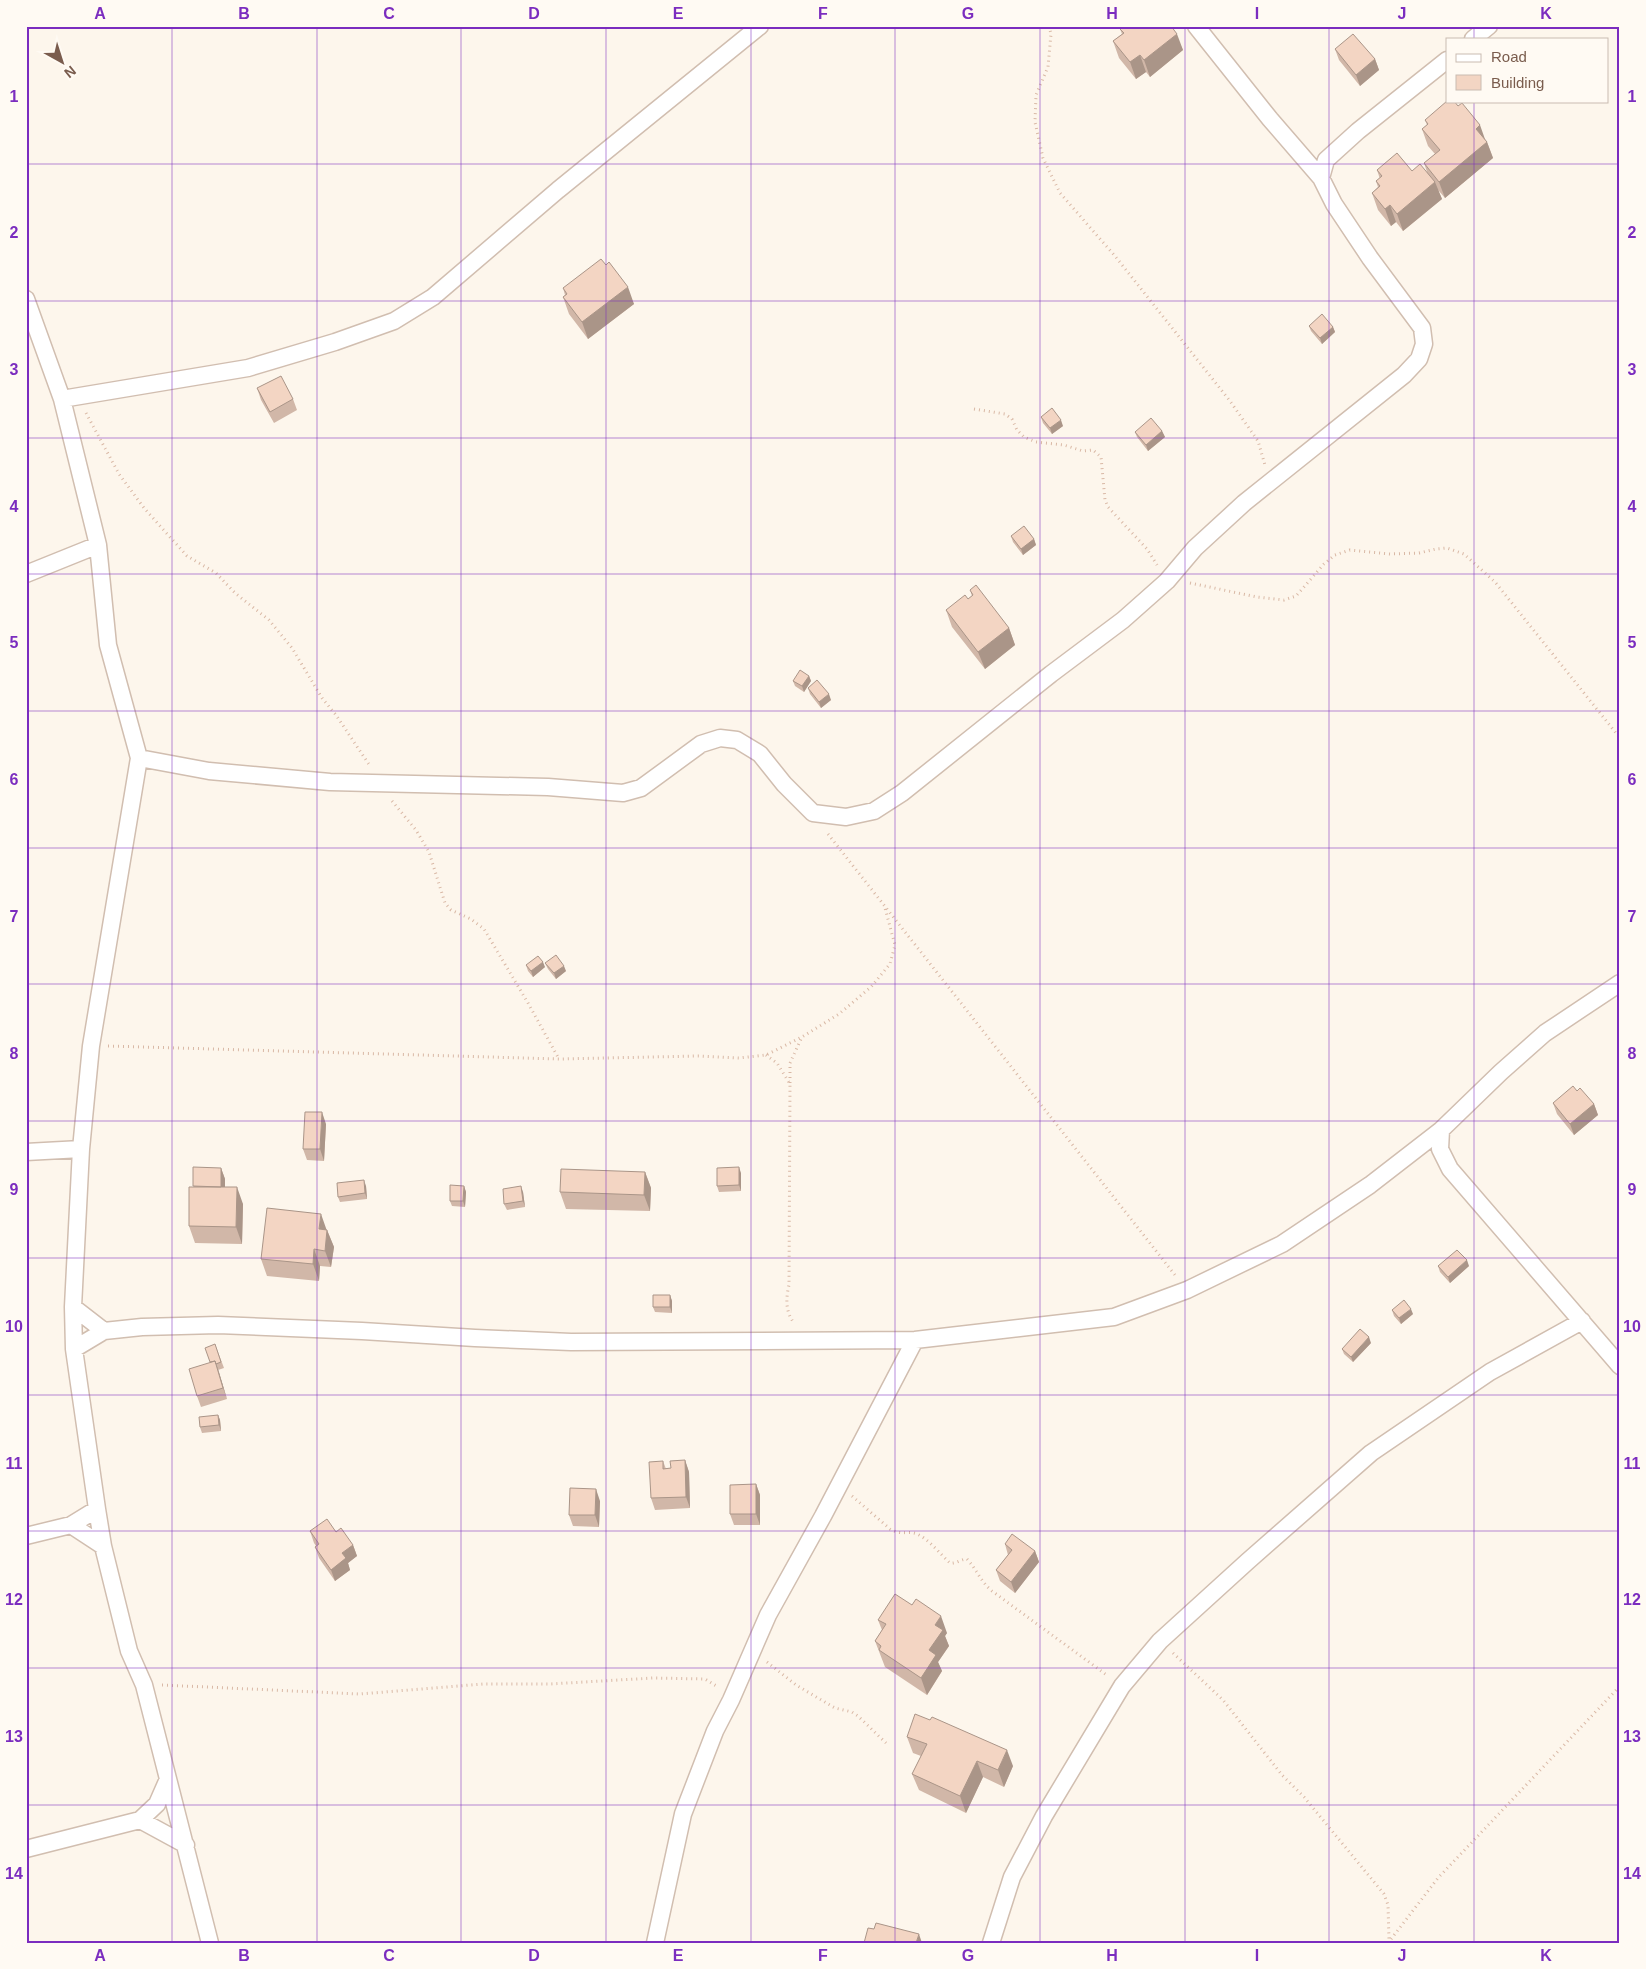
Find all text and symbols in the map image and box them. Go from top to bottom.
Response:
text: A [94,5,106,22]
text: B [238,5,250,22]
text: C [383,5,395,22]
text: D [528,5,540,22]
text: E [673,5,684,22]
text: F [818,5,828,22]
text: G [962,5,974,22]
text: H [1106,5,1118,22]
text: I [1255,5,1259,22]
text: J [1398,5,1406,22]
text: K [1540,5,1552,22]
north arrow [38,38,88,88]
legend [1446,38,1608,102]
text: Road [1491,48,1527,65]
text: N [61,63,79,82]
text: Building [1491,74,1544,91]
text: 1 [10,88,19,105]
text: 1 [1628,88,1637,105]
text: 2 [10,224,19,241]
text: 2 [1628,224,1637,241]
text: 3 [10,361,19,378]
text: 3 [1628,361,1637,378]
text: 4 [10,498,19,515]
text: 4 [1628,498,1637,515]
text: 5 [10,634,19,651]
text: 5 [1628,634,1637,651]
text: 6 [10,771,19,788]
text: 6 [1628,771,1637,788]
text: 7 [10,908,19,925]
text: 7 [1628,908,1637,925]
text: 8 [10,1045,19,1062]
text: 8 [1628,1045,1637,1062]
text: 9 [10,1181,19,1198]
text: 9 [1628,1181,1637,1198]
text: 10 [5,1318,23,1335]
text: 10 [1623,1318,1641,1335]
text: 11 [6,1455,23,1472]
text: 11 [1624,1455,1641,1472]
text: 12 [5,1591,23,1608]
text: 12 [1623,1591,1641,1608]
text: 13 [5,1728,23,1745]
text: 13 [1623,1728,1641,1745]
text: 14 [5,1865,23,1882]
text: 14 [1623,1865,1641,1882]
text: A [94,1947,106,1964]
text: B [238,1947,250,1964]
text: C [383,1947,395,1964]
text: D [528,1947,540,1964]
text: E [673,1947,684,1964]
text: F [818,1947,828,1964]
text: G [962,1947,974,1964]
text: H [1106,1947,1118,1964]
text: I [1255,1947,1259,1964]
text: J [1398,1947,1406,1964]
text: K [1540,1947,1552,1964]

